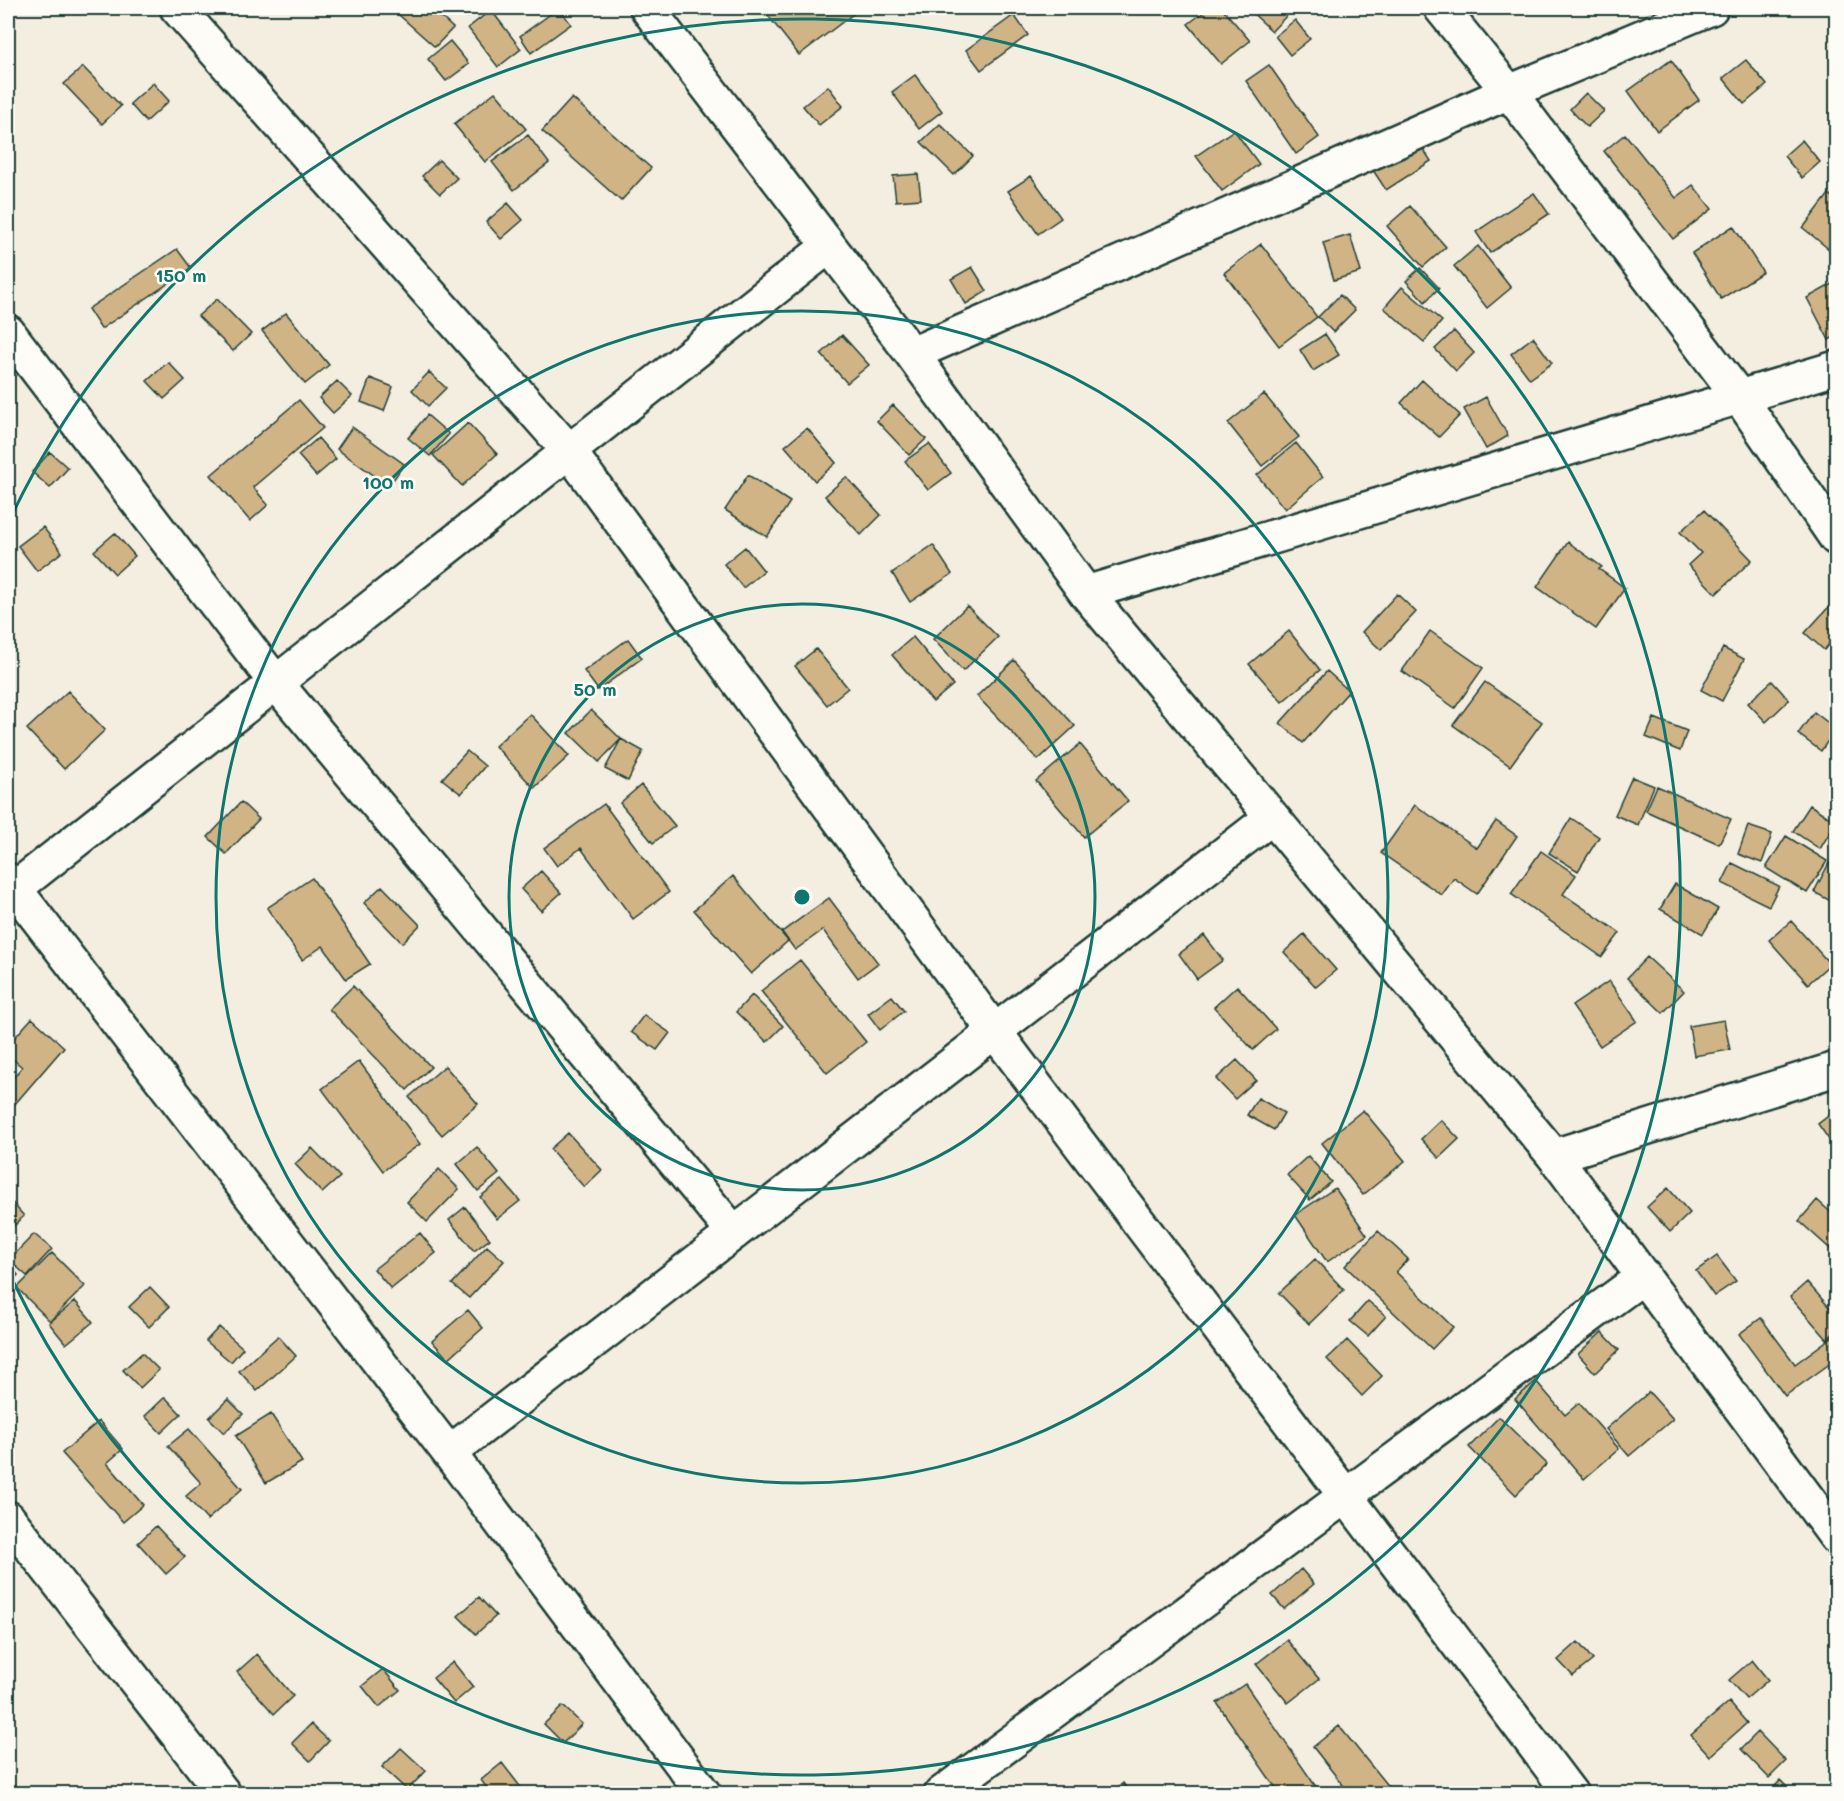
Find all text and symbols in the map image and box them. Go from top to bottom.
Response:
text: 150 m [156,263,206,287]
text: 100 m [362,470,414,494]
text: 50 m [574,677,616,701]
centre of rings [792,887,812,907]

